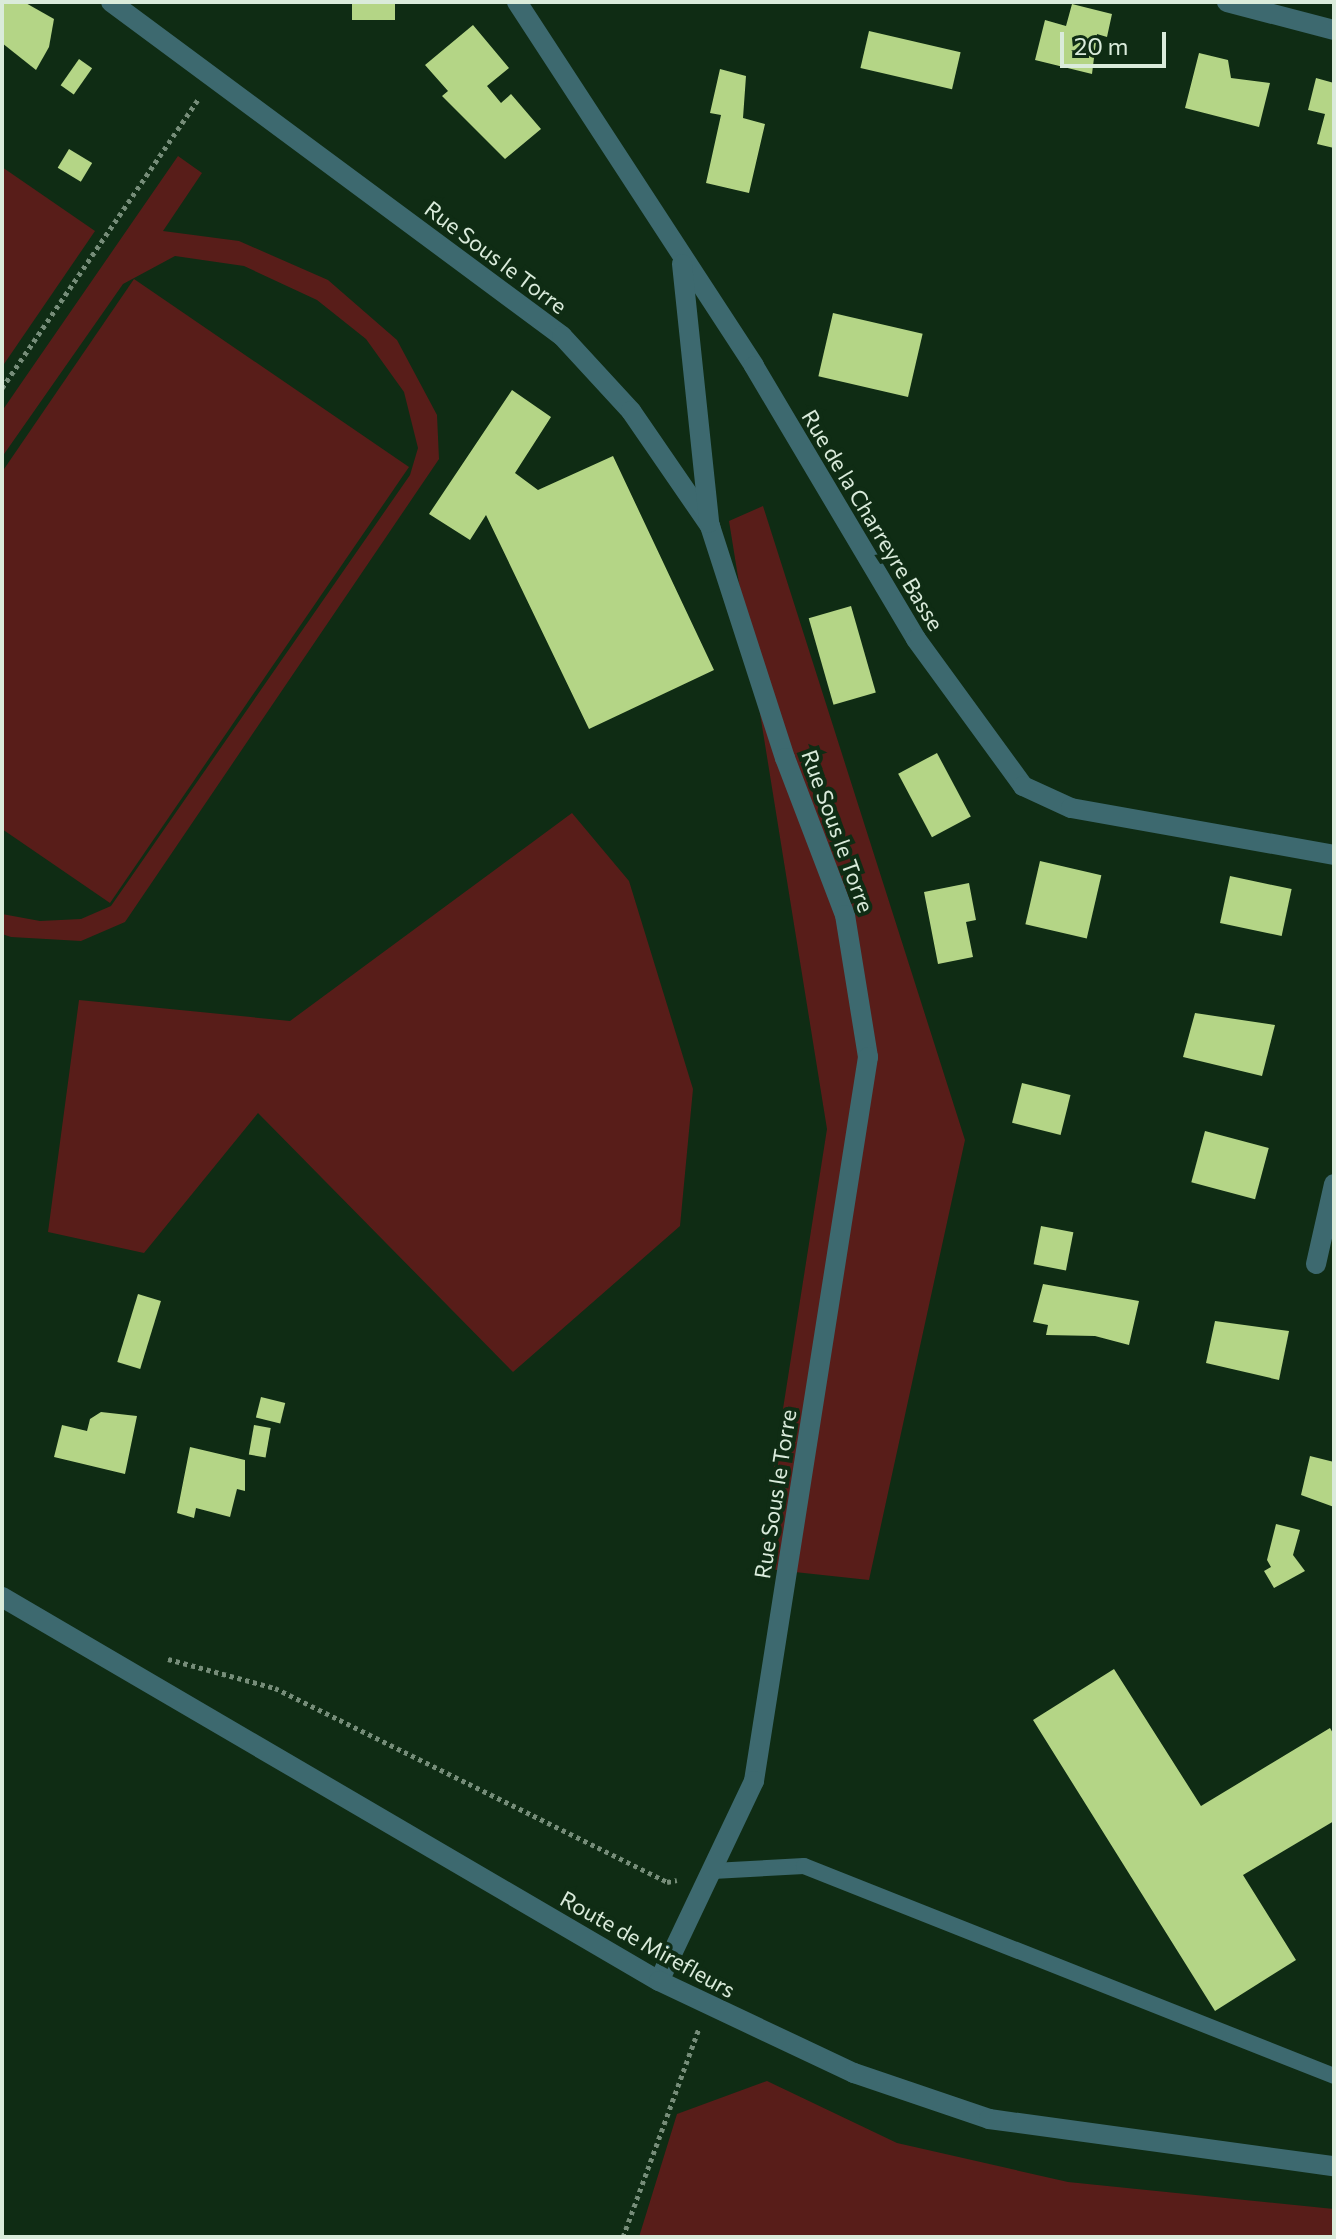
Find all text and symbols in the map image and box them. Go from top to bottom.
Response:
scale bar [1064,16,1170,66]
text: 20 m [1074,31,1128,60]
street label: Rue Sous le Torre [420,195,572,319]
street label: Rue de la Charreyre Basse [796,405,950,635]
street label: Rue Sous le Torre [796,746,880,916]
street label: Rue Sous le Torre [749,1407,801,1581]
street label: Route de Mirefleurs [556,1885,740,2003]

